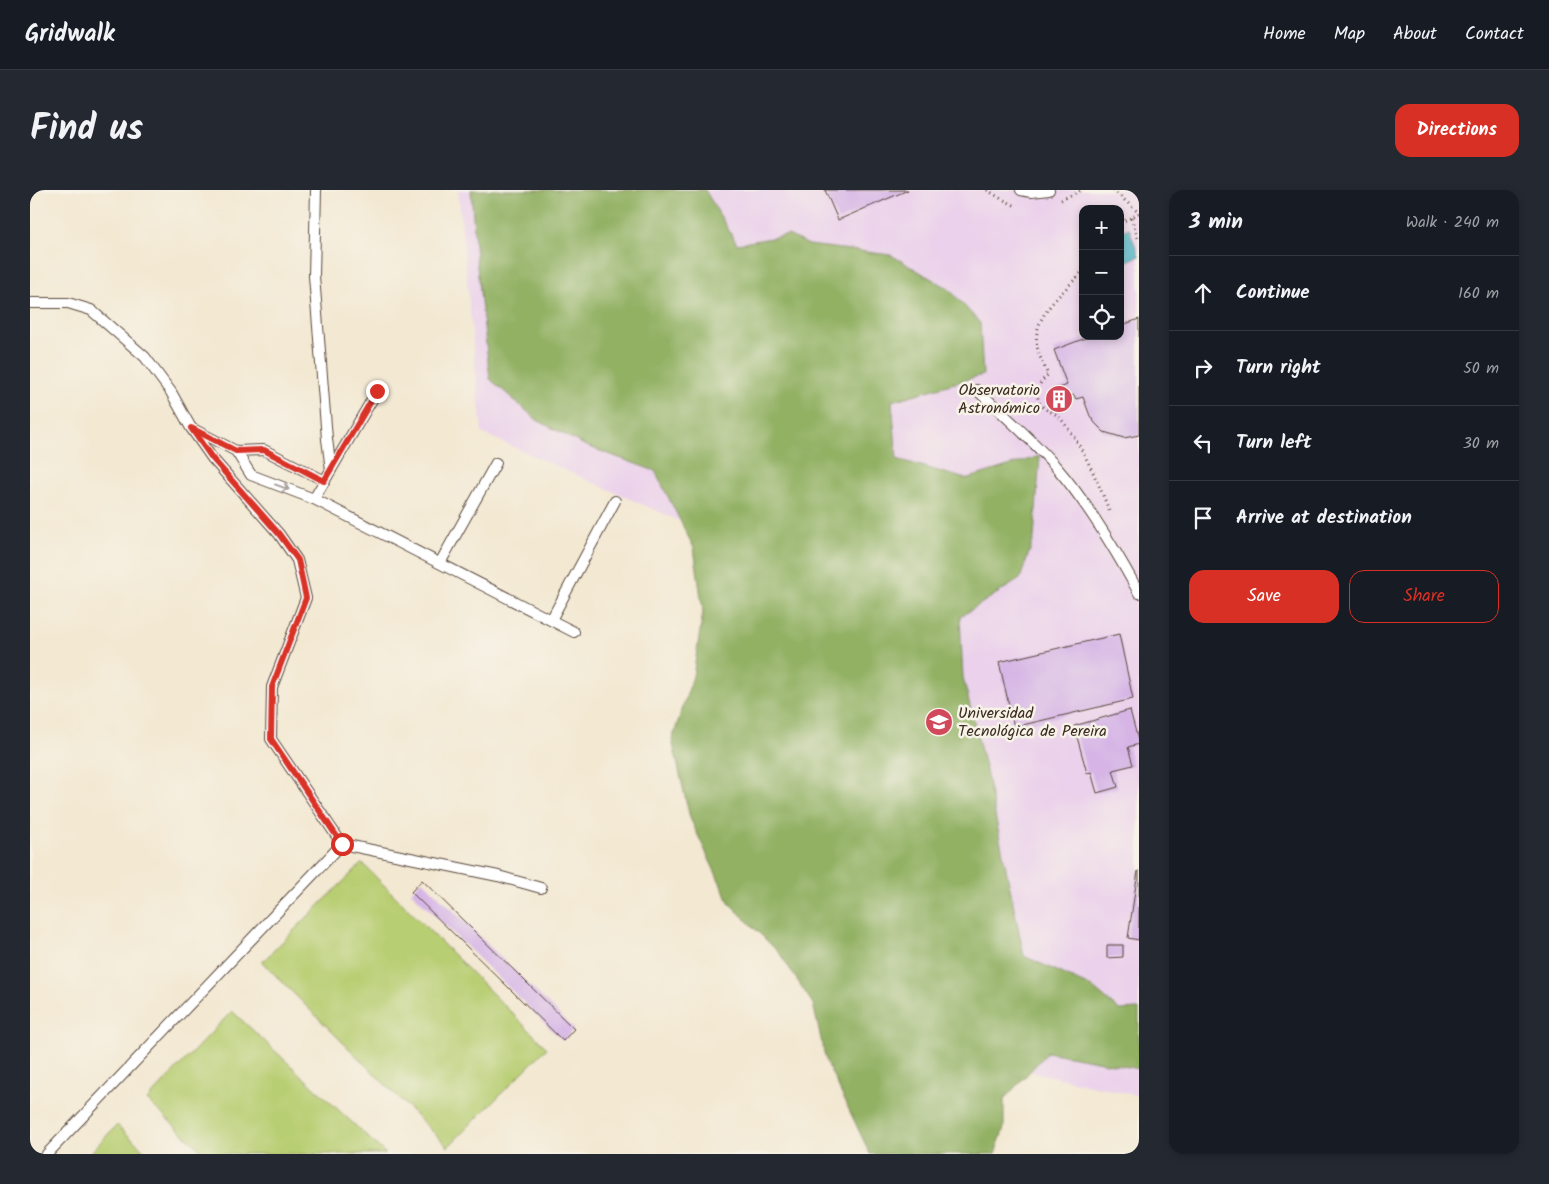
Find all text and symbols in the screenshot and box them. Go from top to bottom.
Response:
text: Gridwalk [25,15,115,54]
text: Home [1263,20,1306,49]
text: Map [1334,20,1365,49]
text: About [1393,20,1437,49]
text: Contact [1465,20,1524,49]
text: Find us [30,102,143,158]
button: Directions [1395,104,1519,157]
map controls [1079,205,1124,340]
button: + [1079,205,1124,250]
text: 3 min [1189,206,1243,239]
text: Walk · 240 m [1406,210,1499,235]
button: − [1079,250,1124,295]
text: Continue [1236,278,1309,308]
icon: ahead [1189,279,1217,307]
text: 160 m [1458,281,1499,306]
button: locate [1079,295,1124,340]
text: Turn right [1236,353,1321,383]
icon: right [1189,354,1217,382]
text: 50 m [1463,356,1499,381]
place label: Observatorio Astronómico [958,378,1040,421]
route end [366,380,389,403]
building icon: Observatorio Astronómico [1044,384,1074,414]
text: Turn left [1236,428,1311,458]
icon: left [1189,429,1217,457]
text: 30 m [1463,431,1499,456]
one-way arrow [274,483,290,492]
text: Arrive at destination [1236,503,1412,533]
icon: arrive [1189,504,1217,532]
button: Save [1189,570,1339,623]
button: Share [1349,570,1499,623]
place label: Universidad Tecnológica de Pereira [958,701,1107,744]
school or university icon: Universidad Tecnológica de Pereira [924,707,954,737]
route start [331,833,354,856]

